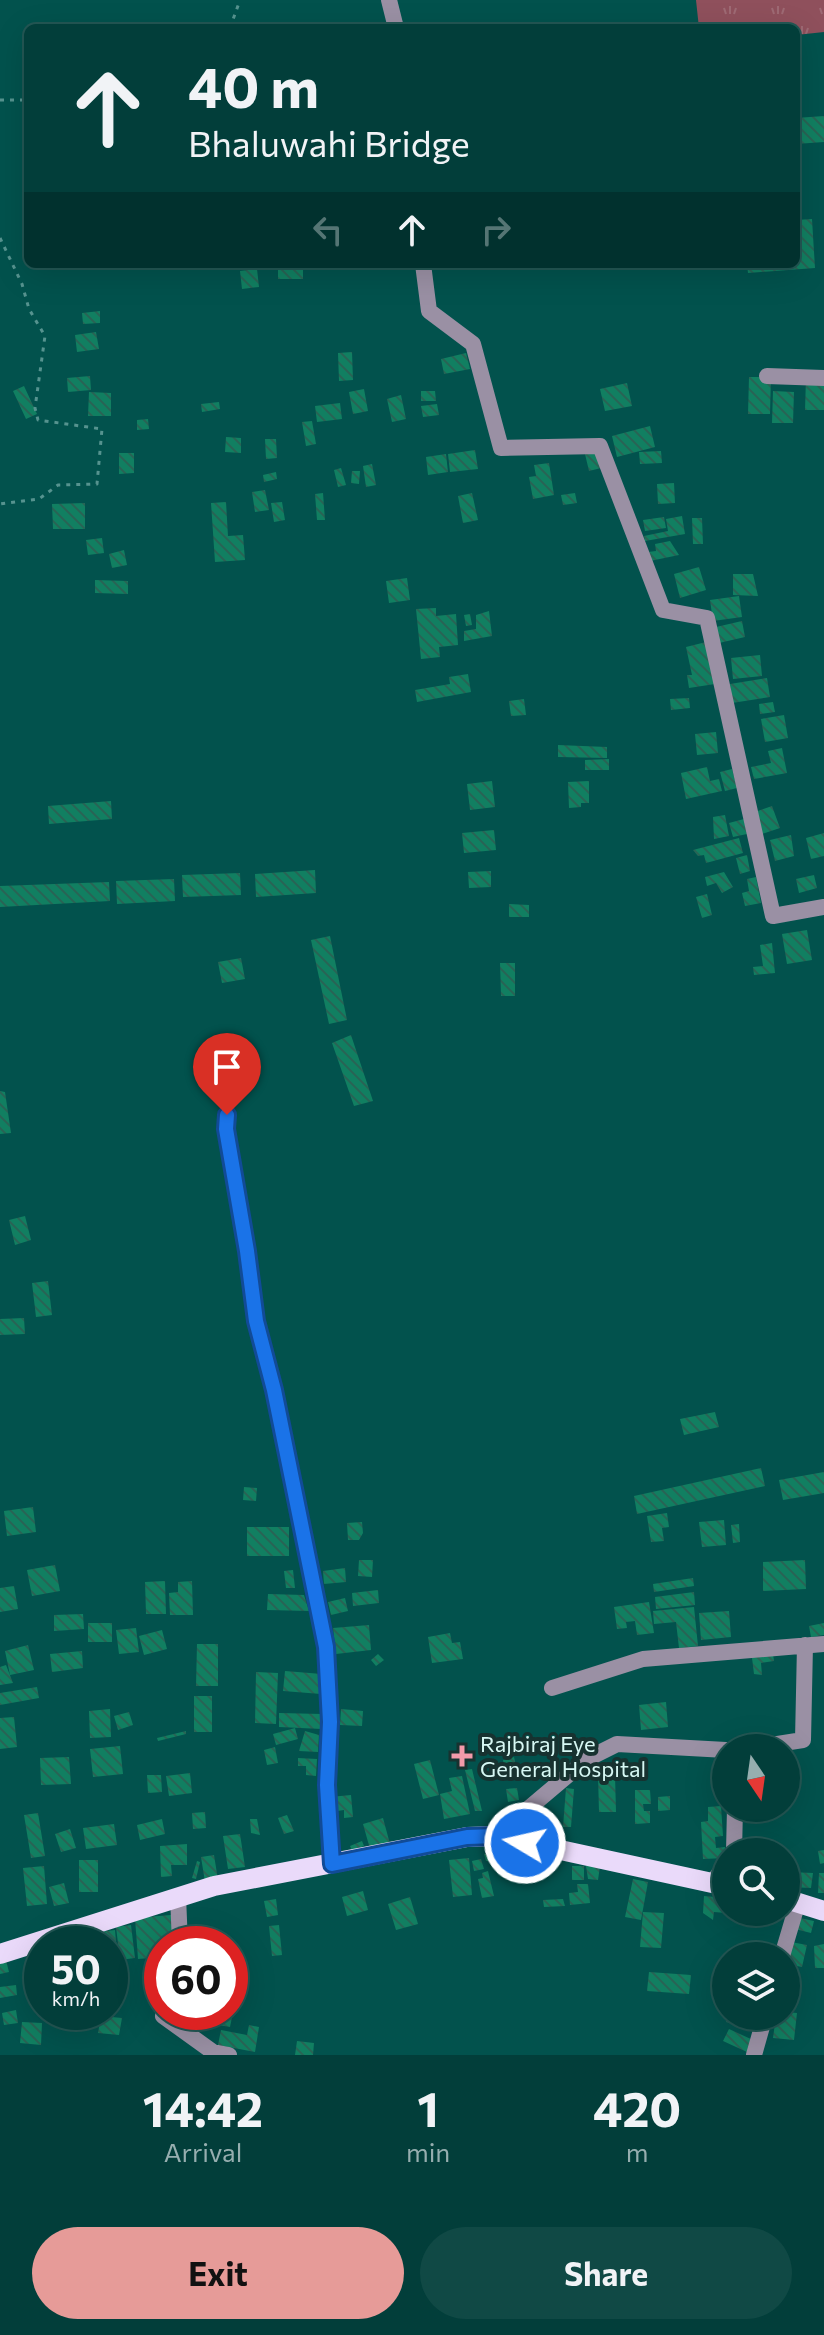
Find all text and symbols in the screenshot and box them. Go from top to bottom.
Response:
text: 40 m [188,51,319,120]
icon: ahead [56,56,160,160]
text: Bhaluwahi Bridge [188,120,470,164]
icon: left [306,208,350,252]
icon: ahead [390,208,434,252]
icon: right [474,208,518,252]
pin [193,1033,261,1115]
icon: arrive [205,1045,249,1089]
place label: Rajbiraj Eye General Hospital [480,1730,646,1782]
north arrow [712,1734,800,1822]
map controls [712,1734,800,2030]
marker: Rajbiraj Eye General Hospital [451,1745,473,1767]
position arrow [483,1801,567,1885]
button: search [712,1838,800,1926]
speed limit sign: 60 [144,1926,248,2030]
button: layers [712,1942,800,2030]
text: 50 [51,1943,101,1992]
text: km/h [52,1986,100,2010]
text: 14:42 [143,2078,263,2137]
text: 1 [417,2078,439,2137]
text: 420 [593,2078,681,2137]
text: Arrival [164,2136,242,2167]
text: min [406,2136,450,2167]
text: m [626,2136,648,2167]
button: Exit [32,2227,404,2319]
button: Share [420,2227,792,2319]

